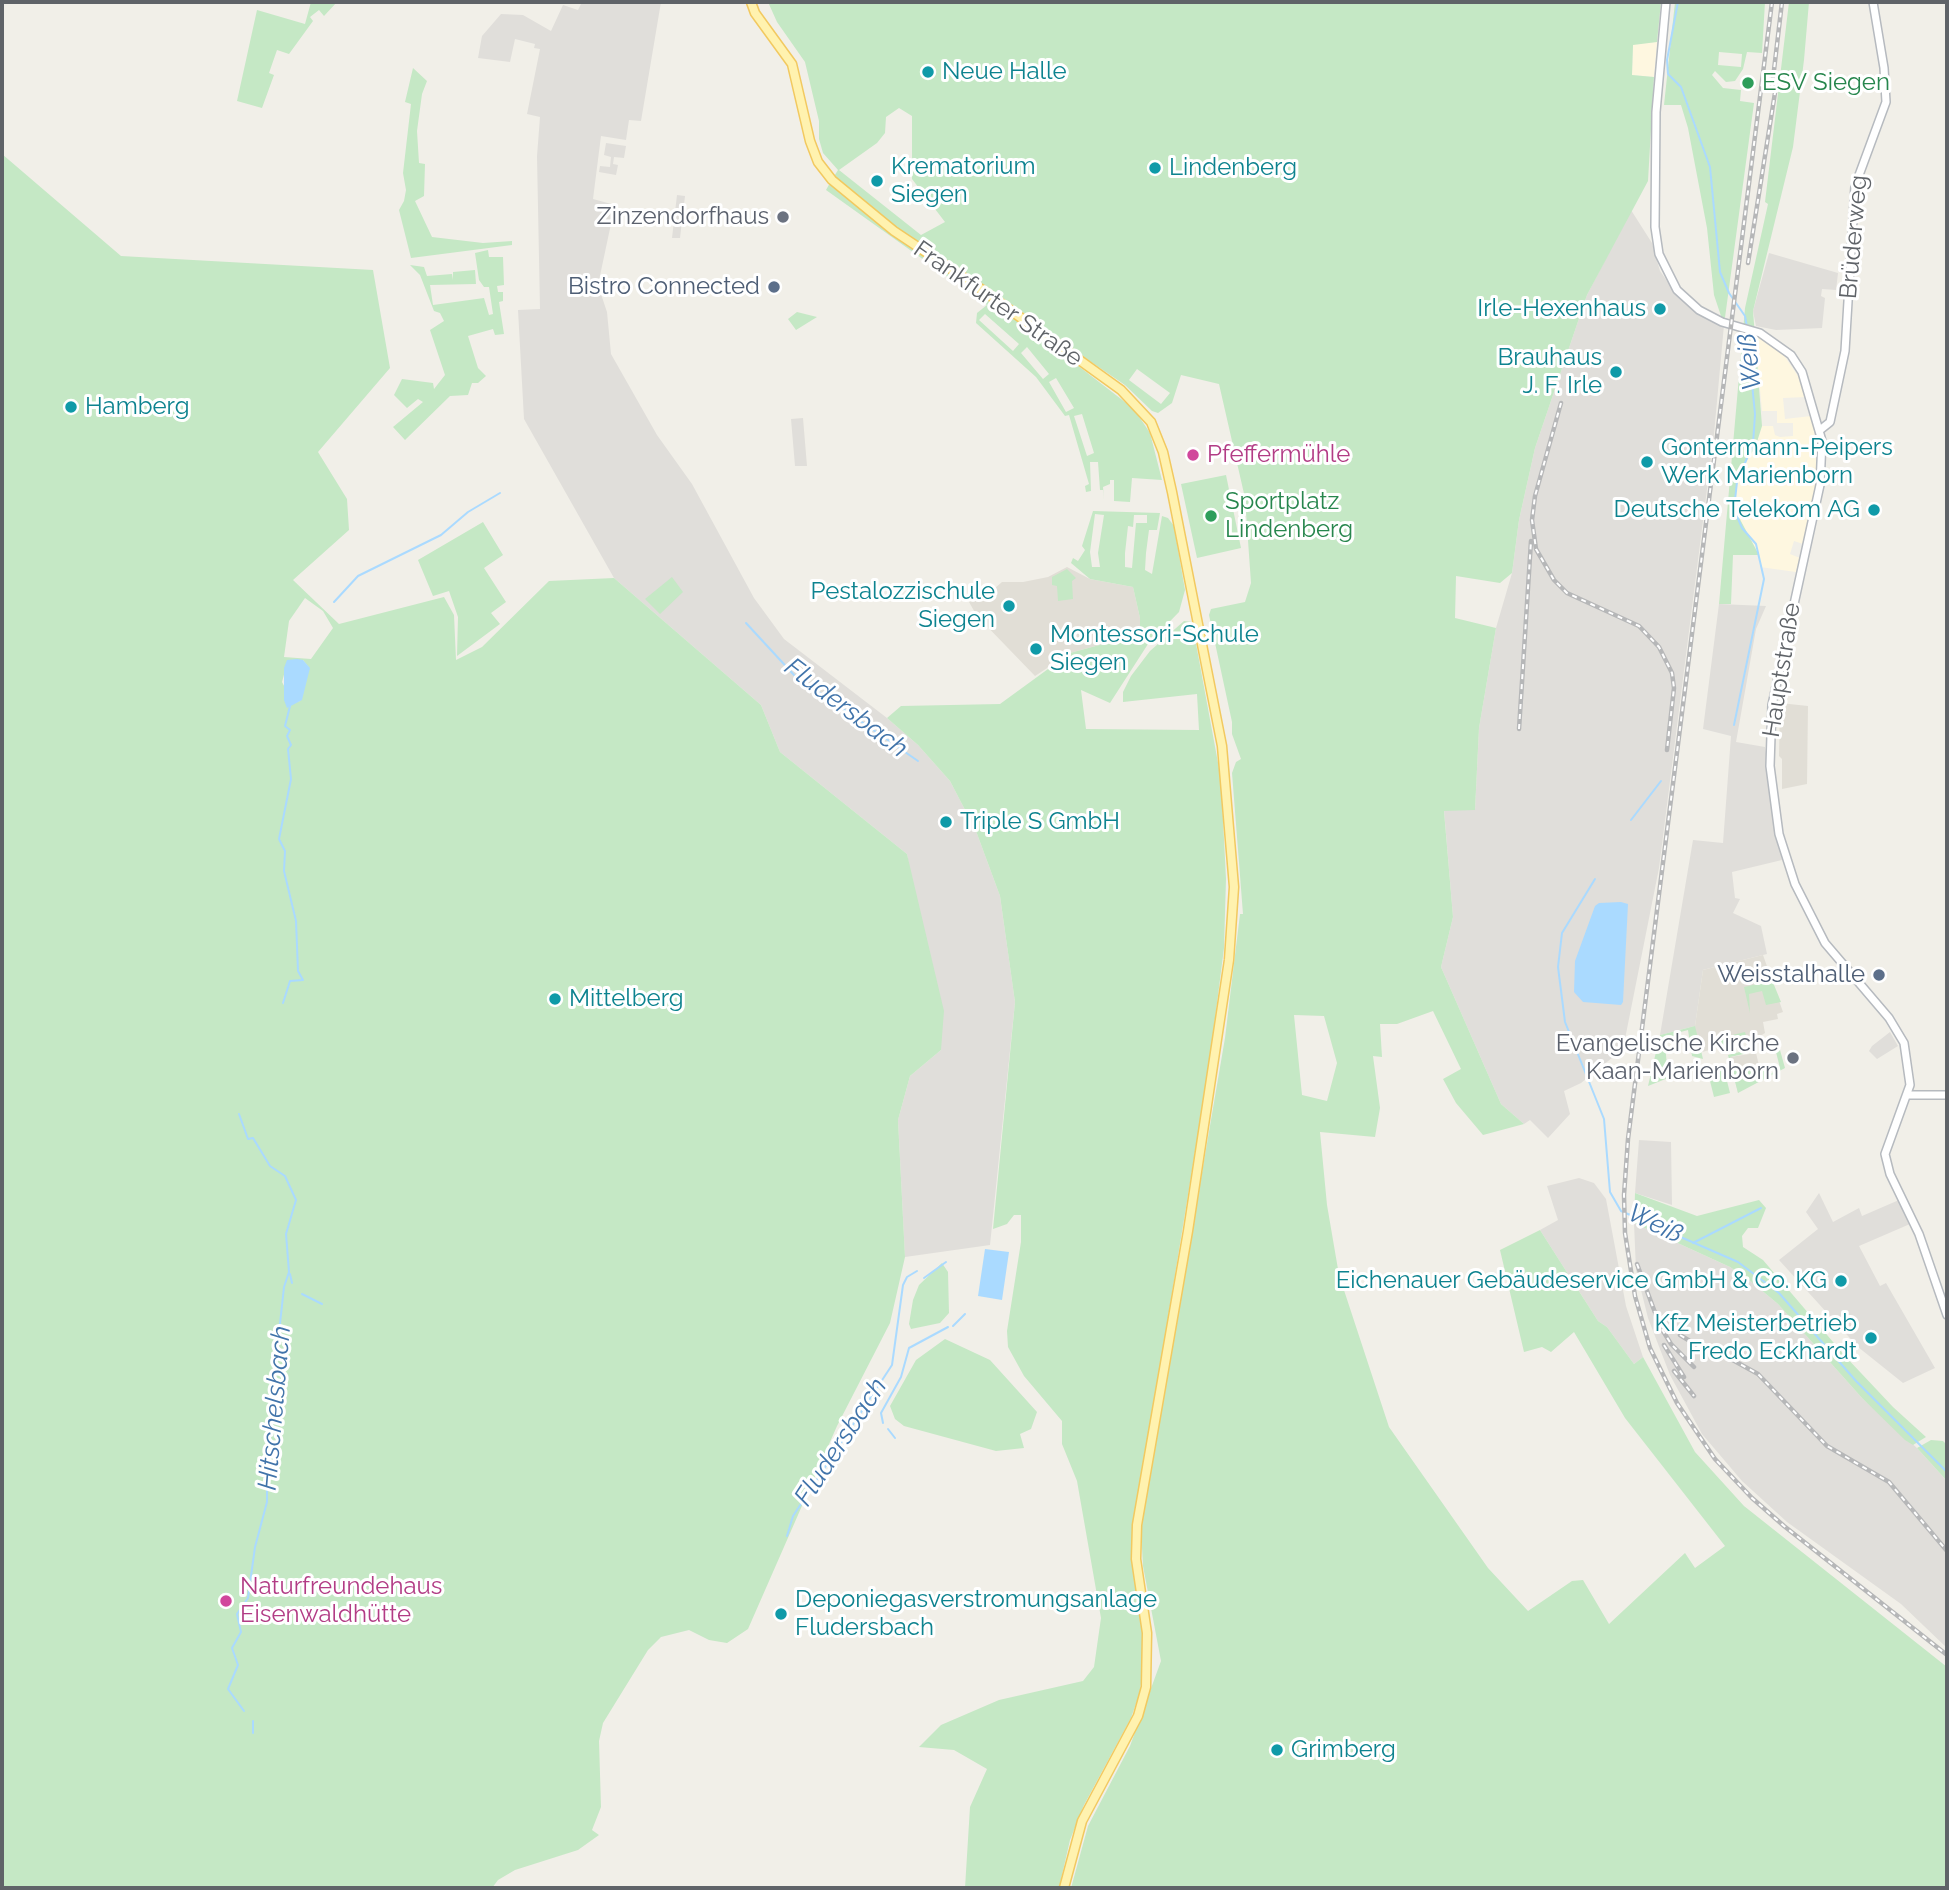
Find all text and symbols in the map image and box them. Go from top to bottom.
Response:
place label: Neue Halle [942,58,1067,86]
marker: Neue Halle [920,64,936,80]
place label: ESV Siegen [1762,69,1890,97]
marker: ESV Siegen [1740,75,1756,91]
place label: Krematorium Siegen [891,153,1036,209]
place label: Lindenberg [1169,154,1297,182]
marker: Lindenberg [1147,160,1163,176]
marker: Krematorium Siegen [869,173,885,189]
street label: Brüderweg [1834,174,1874,300]
place label: Zinzendorfhaus [597,203,769,231]
marker: Zinzendorfhaus [775,209,791,225]
street label: Frankfurter Straße [908,235,1088,373]
place label: Bistro Connected [568,273,760,301]
marker: Bistro Connected [766,279,782,295]
place label: Irle-Hexenhaus [1477,295,1646,323]
marker: Irle-Hexenhaus [1652,301,1668,317]
water label: Weiß [1731,332,1769,392]
place label: Brauhaus J. F. Irle [1497,344,1602,400]
marker: Brauhaus J. F. Irle [1608,364,1624,380]
place label: Hamberg [85,393,190,421]
marker: Hamberg [63,399,79,415]
place label: Gontermann-Peipers Werk Marienborn [1661,434,1893,490]
place label: Pfeffermühle [1207,441,1350,469]
marker: Pfeffermühle [1185,447,1201,463]
marker: Gontermann-Peipers Werk Marienborn [1639,454,1655,470]
place label: Sportplatz Lindenberg [1225,488,1353,544]
place label: Deutsche Telekom AG [1614,496,1860,524]
marker: Deutsche Telekom AG [1866,502,1882,518]
marker: Sportplatz Lindenberg [1203,508,1219,524]
place label: Pestalozzischule Siegen [810,578,995,634]
marker: Pestalozzischule Siegen [1001,598,1017,614]
street label: Hauptstraße [1757,601,1807,739]
place label: Montessori-Schule Siegen [1050,621,1259,677]
marker: Montessori-Schule Siegen [1028,641,1044,657]
water label: Fludersbach [778,652,914,764]
place label: Triple S GmbH [960,808,1120,836]
marker: Triple S GmbH [938,814,954,830]
place label: Weisstalhalle [1717,961,1865,989]
marker: Weisstalhalle [1871,967,1887,983]
place label: Mittelberg [569,985,684,1013]
marker: Mittelberg [547,991,563,1007]
place label: Evangelische Kirche Kaan-Marienborn [1556,1030,1779,1086]
marker: Evangelische Kirche Kaan-Marienborn [1785,1050,1801,1066]
water label: Weiß [1622,1197,1688,1251]
place label: Eichenauer Gebäudeservice GmbH & Co. KG [1336,1267,1827,1295]
marker: Eichenauer Gebäudeservice GmbH & Co. KG [1833,1273,1849,1289]
place label: Kfz Meisterbetrieb Fredo Eckhardt [1655,1310,1857,1366]
water label: Hitschelsbach [252,1325,298,1491]
marker: Kfz Meisterbetrieb Fredo Eckhardt [1863,1330,1879,1346]
water label: Fludersbach [788,1372,894,1512]
place label: Naturfreundehaus Eisenwaldhütte [240,1573,442,1629]
place label: Deponiegasverstromungsanlage Fludersbach [795,1586,1157,1642]
marker: Naturfreundehaus Eisenwaldhütte [218,1593,234,1609]
marker: Deponiegasverstromungsanlage Fludersbach [773,1606,789,1622]
place label: Grimberg [1291,1736,1396,1764]
marker: Grimberg [1269,1742,1285,1758]

